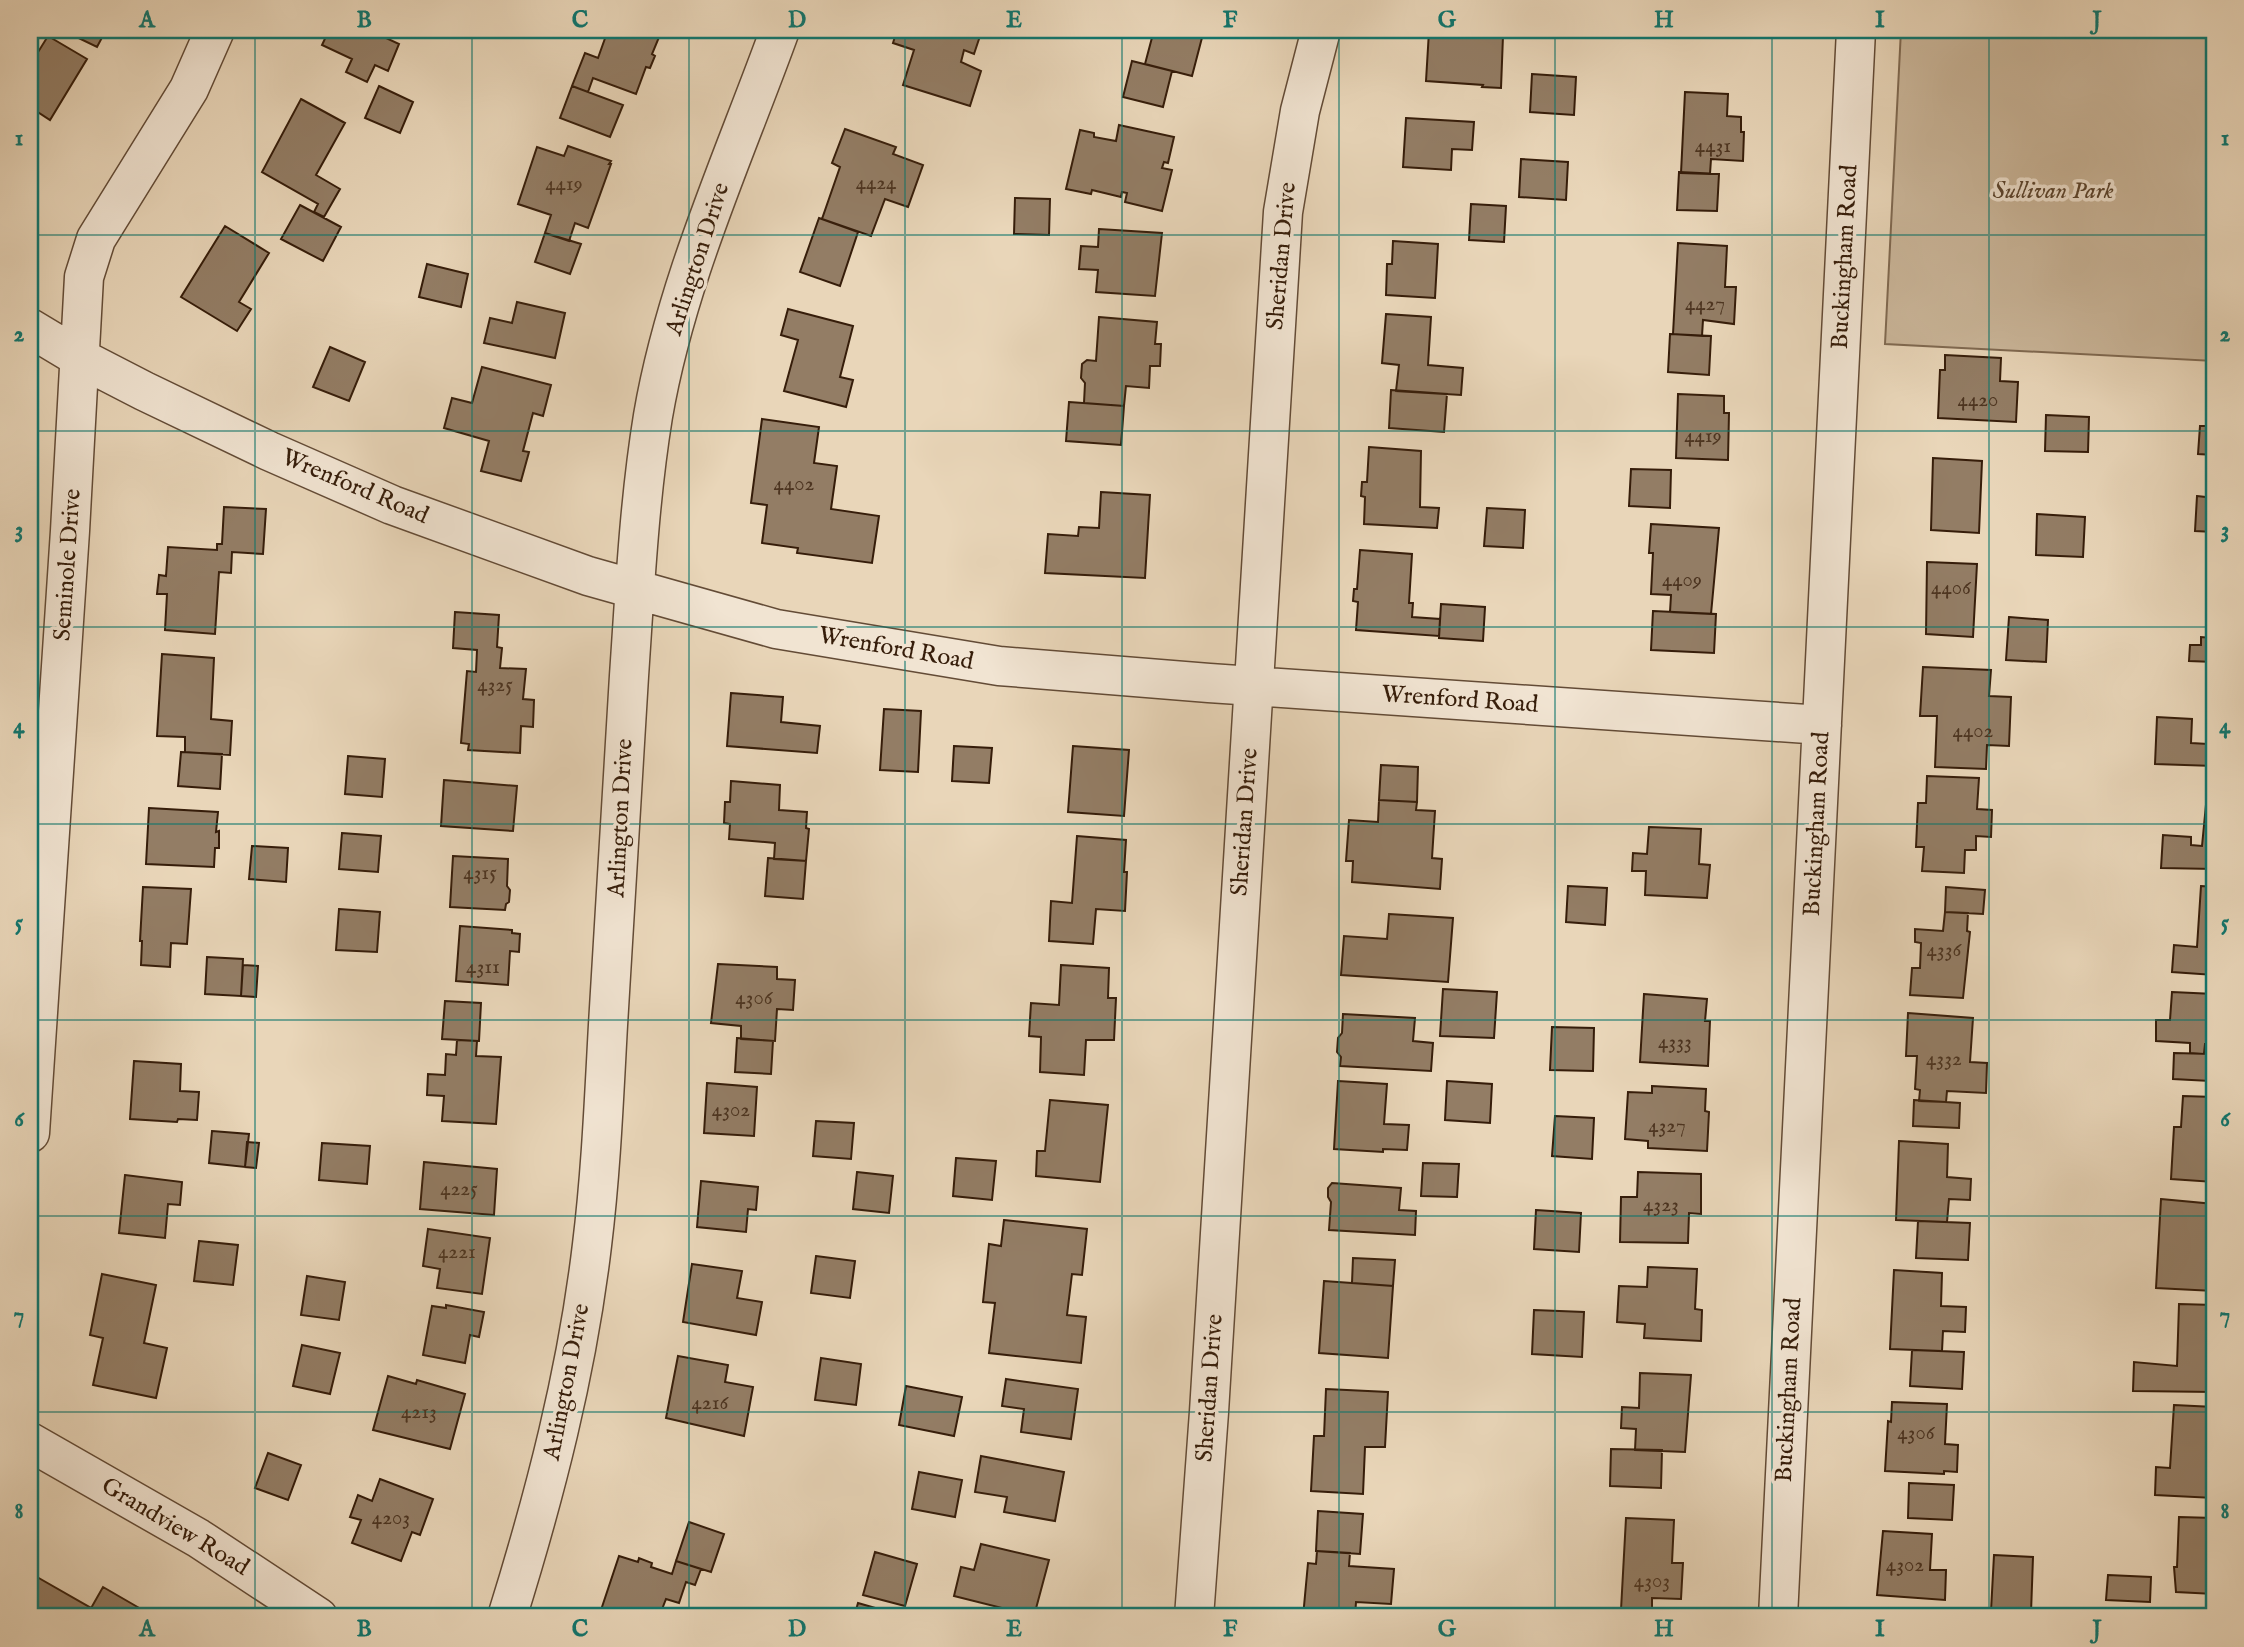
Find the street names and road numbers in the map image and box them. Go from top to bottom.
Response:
street label: Buckingham Road [1825,164,1865,350]
street label: Arlington Drive [658,179,737,340]
street label: Sheridan Drive [1260,181,1304,331]
street label: Wrenford Road [277,442,433,532]
street label: Seminole Drive [47,488,89,642]
street label: Wrenford Road [816,620,976,678]
street label: Wrenford Road [1381,679,1539,721]
street label: Buckingham Road [1797,731,1837,917]
street label: Arlington Drive [601,738,641,899]
street label: Sheridan Drive [1224,747,1266,897]
street label: Buckingham Road [1769,1297,1809,1483]
street label: Arlington Drive [536,1301,597,1464]
street label: Sheridan Drive [1189,1313,1231,1463]
street label: Grandview Road [95,1471,255,1583]

